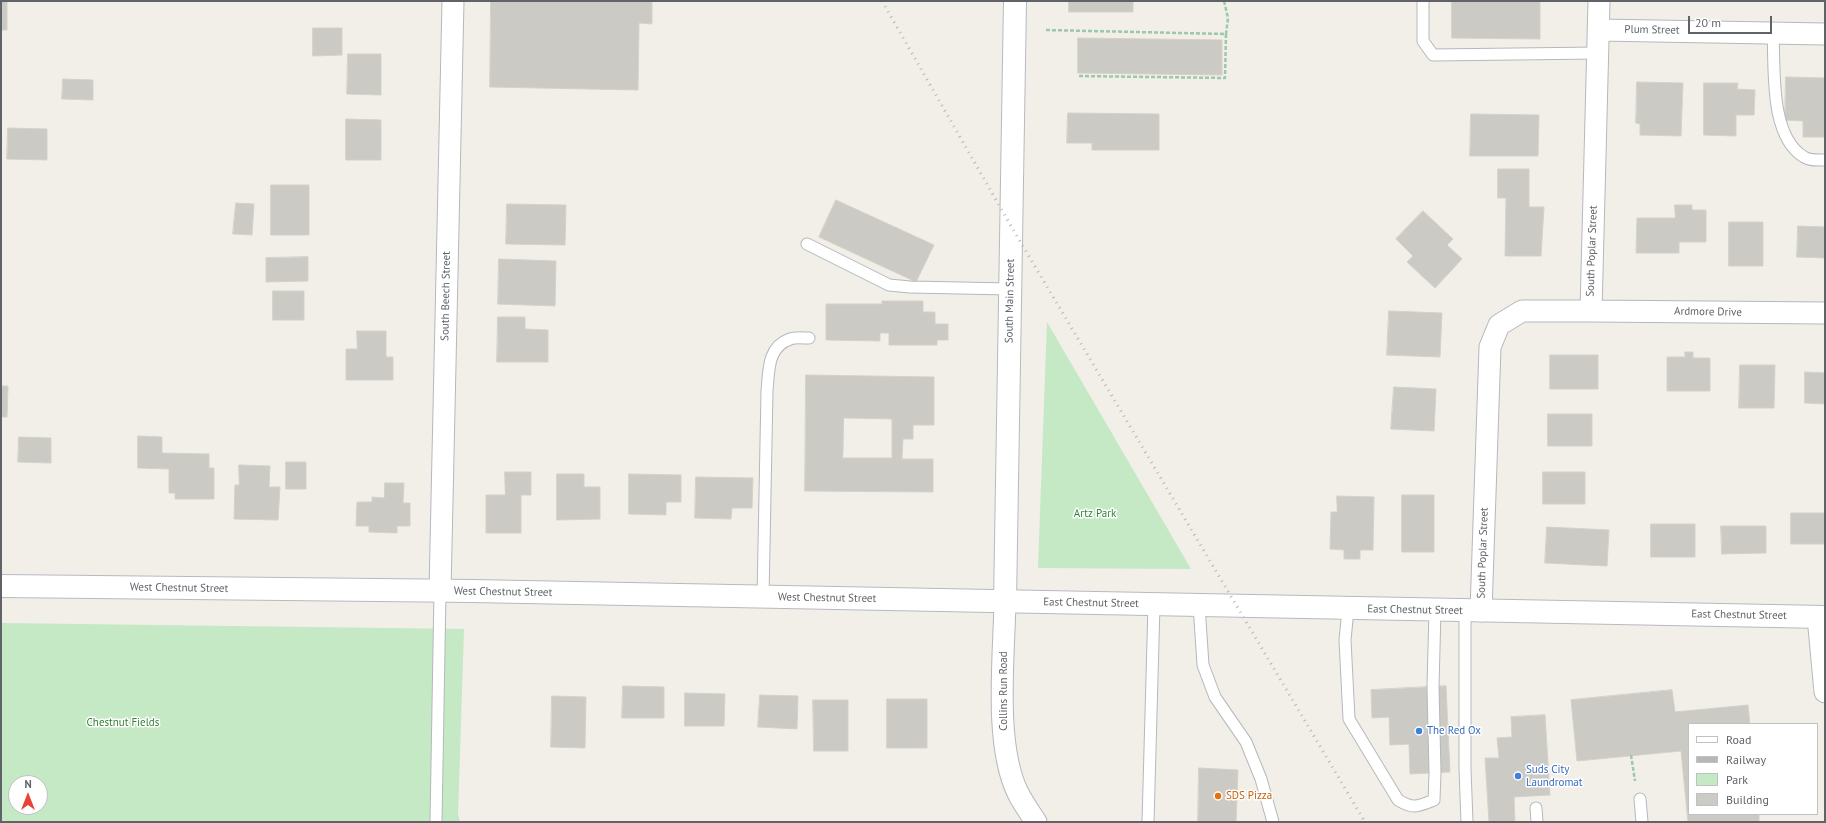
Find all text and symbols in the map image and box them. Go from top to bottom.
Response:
scale bar [1690,8,1774,34]
text: 20 m [1695,15,1721,30]
street label: Plum Street [1624,23,1680,37]
street label: South Poplar Street [1584,205,1600,297]
street label: South Beech Street [439,251,453,341]
street label: South Main Street [1003,259,1017,343]
street label: Ardmore Drive [1674,305,1742,319]
park label: Artz Park [1074,507,1116,521]
street label: South Poplar Street [1475,507,1491,599]
street label: West Chestnut Street [130,581,228,595]
street label: West Chestnut Street [454,585,552,599]
street label: West Chestnut Street [778,591,876,605]
street label: East Chestnut Street [1043,596,1139,610]
street label: East Chestnut Street [1367,603,1463,617]
street label: East Chestnut Street [1691,608,1787,622]
street label: Collins Run Road [997,651,1011,731]
park label: Chestnut Fields [87,716,159,730]
legend [1688,723,1818,815]
place label: The Red Ox [1427,724,1481,738]
marker: The Red Ox [1414,726,1424,736]
text: Road [1726,732,1751,747]
text: Railway [1726,752,1766,767]
place label: Suds City Laundromat [1526,763,1583,789]
marker: Suds City Laundromat [1513,771,1523,781]
text: Park [1726,772,1748,787]
north arrow [8,775,48,815]
text: N [24,777,32,791]
place label: SDS Pizza [1226,789,1272,803]
marker: SDS Pizza [1213,791,1223,801]
text: Building [1726,792,1769,807]

